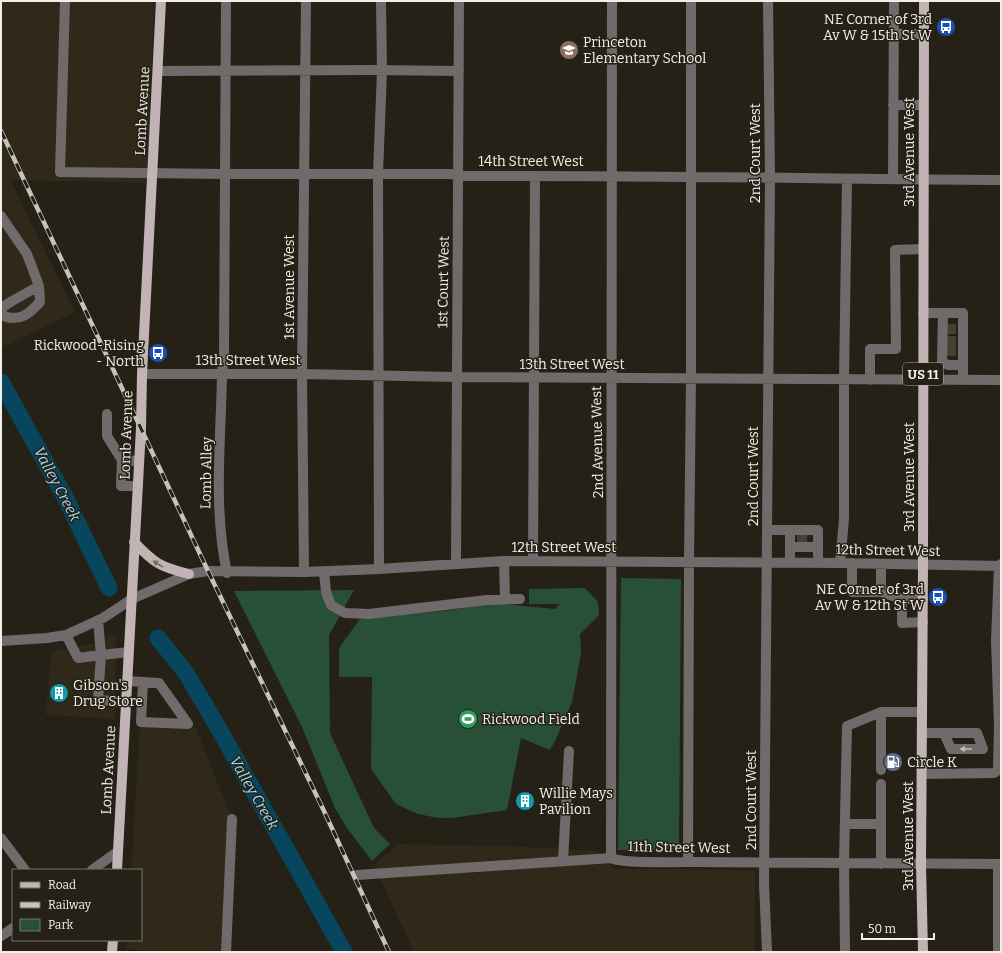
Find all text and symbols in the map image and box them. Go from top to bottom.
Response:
place label: NE Corner of 3rd Av W & 15th St W [823,11,933,44]
bus stop icon: NE Corner of 3rd Av W & 15th St W [935,16,957,38]
place label: Princeton Elementary School [583,34,706,67]
school or university icon: Princeton Elementary School [558,39,580,61]
street label: Lomb Avenue [132,66,153,156]
street label: 3rd Avenue West [901,97,918,207]
street label: 2nd Court West [747,103,764,203]
street label: 14th Street West [478,153,584,170]
street label: 1st Avenue West [281,235,298,340]
street label: 1st Court West [434,236,453,328]
place label: Rickwood-Rising - North [34,337,144,370]
bus stop icon: Rickwood-Rising - North [147,342,169,364]
street label: 13th Street West [195,352,301,369]
street label: 13th Street West [519,356,625,373]
road number: US 11 [903,363,943,385]
street label: 2nd Avenue West [588,386,607,498]
street label: Lomb Avenue [116,390,137,480]
street label: 3rd Avenue West [901,422,918,532]
street label: 2nd Court West [745,426,762,526]
street label: Lomb Alley [197,436,216,509]
water label: Valley Creek [30,444,85,525]
street label: 12th Street West [512,539,616,556]
street label: 12th Street West [835,541,941,560]
one-way arrow [153,560,164,567]
place label: NE Corner of 3rd Av W & 12th St W [815,581,925,614]
bus stop icon: NE Corner of 3rd Av W & 12th St W [927,586,949,608]
place label: Gibson's Drug Store [73,677,143,710]
building icon: Gibson's Drug Store [48,682,70,704]
sports icon: Rickwood Field [457,708,479,730]
place label: Rickwood Field [482,711,580,728]
street label: Lomb Avenue [98,725,119,815]
one-way arrow [959,746,972,752]
street label: 2nd Court West [743,750,760,850]
fuel station icon: Circle K [882,751,904,773]
water label: Valley Creek [226,753,283,834]
place label: Circle K [907,754,957,771]
street label: 3rd Avenue West [900,781,917,891]
place label: Willie Mays Pavilion [539,785,613,818]
building icon: Willie Mays Pavilion [514,790,536,812]
street label: 11th Street West [627,838,731,857]
legend [12,869,142,941]
text: Road [48,878,76,892]
text: Railway [48,898,92,912]
scale bar [862,915,934,941]
text: Park [48,918,74,932]
text: 50 m [868,922,897,936]

